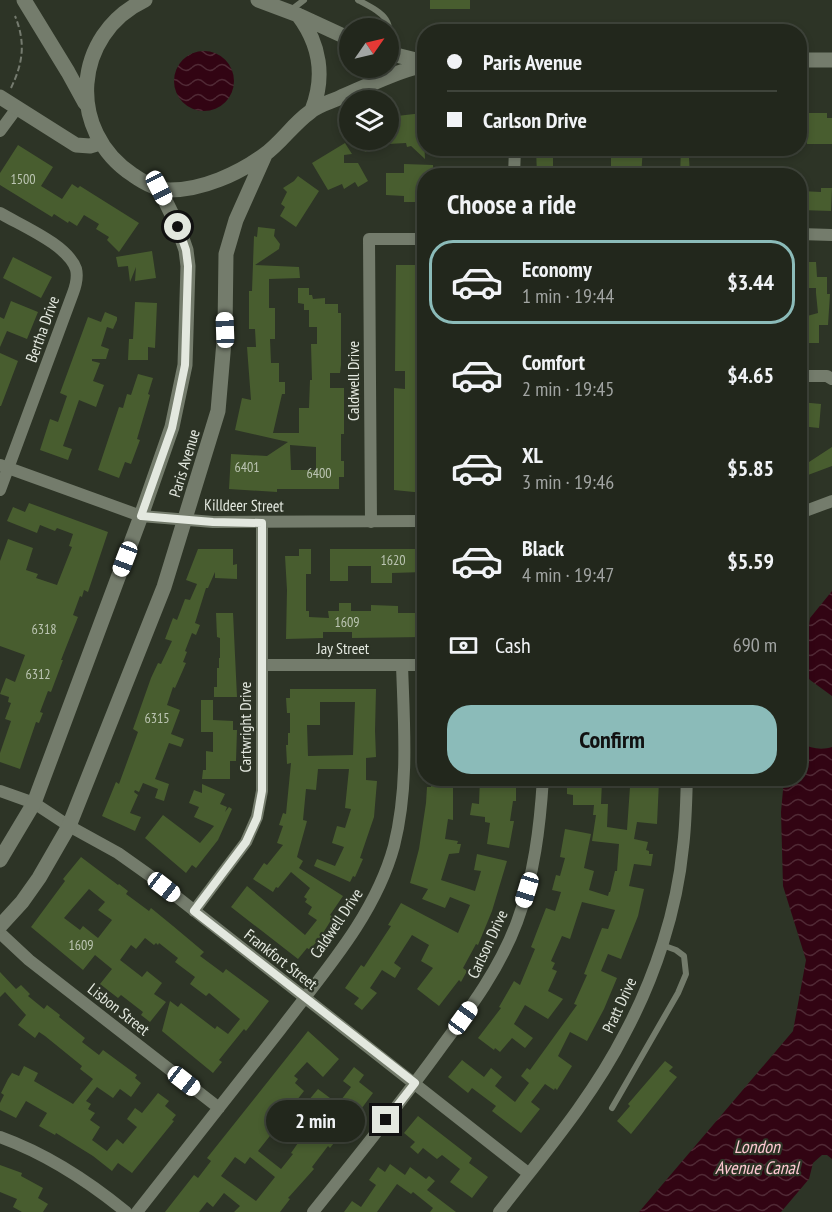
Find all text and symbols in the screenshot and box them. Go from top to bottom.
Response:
north arrow [339,18,399,78]
map controls [339,18,399,150]
text: Paris Avenue [483,48,582,76]
button: layers [339,90,399,150]
text: Carlson Drive [483,106,587,134]
car [143,168,175,208]
house number: 1500 [10,170,36,188]
text: Choose a ride [447,187,576,221]
route start [164,213,191,240]
icon: car [450,255,504,309]
text: Economy [522,255,592,283]
text: $3.44 [727,268,774,296]
text: 1 min · 19:44 [522,283,614,309]
street label: Bertha Drive [21,293,63,365]
car [215,312,235,348]
street label: Caldwell Drive [343,341,363,421]
icon: car [450,348,504,402]
text: Comfort [522,348,585,376]
text: $4.65 [727,361,774,389]
text: 2 min · 19:45 [522,376,614,402]
street label: Paris Avenue [164,427,204,499]
icon: car [450,441,504,495]
text: XL [522,441,543,469]
text: $5.85 [727,454,774,482]
house number: 6401 [234,458,260,476]
house number: 6400 [306,464,332,482]
text: 3 min · 19:46 [522,469,614,495]
street label: Killdeer Street [204,494,285,516]
icon: car [450,534,504,588]
text: Black [522,534,564,562]
car [110,539,140,579]
text: $5.59 [727,547,774,575]
house number: 1620 [380,551,406,569]
text: 4 min · 19:47 [522,562,614,588]
house number: 1609 [334,613,360,631]
house number: 6318 [31,620,57,638]
icon: cash [447,629,480,662]
text: Cash [495,631,531,659]
text: 690 m [733,632,777,658]
street label: Jay Street [316,638,370,658]
house number: 6312 [25,665,51,683]
street label: Cartwright Drive [235,682,255,772]
button: Confirm [447,705,777,774]
house number: 6315 [144,709,170,727]
car [144,869,184,905]
car [513,870,541,910]
street label: Caldwell Drive [305,884,367,962]
street label: Carlson Drive [462,906,512,982]
street label: Frankfort Street [240,924,322,994]
house number: 1609 [68,936,94,954]
street label: Pratt Drive [598,974,640,1036]
street label: Lisbon Street [84,979,154,1040]
car [445,998,481,1038]
car [164,1063,204,1099]
callout: 2 min [266,1099,365,1141]
route end [372,1106,399,1133]
text: 2 min [295,1108,336,1134]
water label: London Avenue Canal [715,1135,801,1179]

